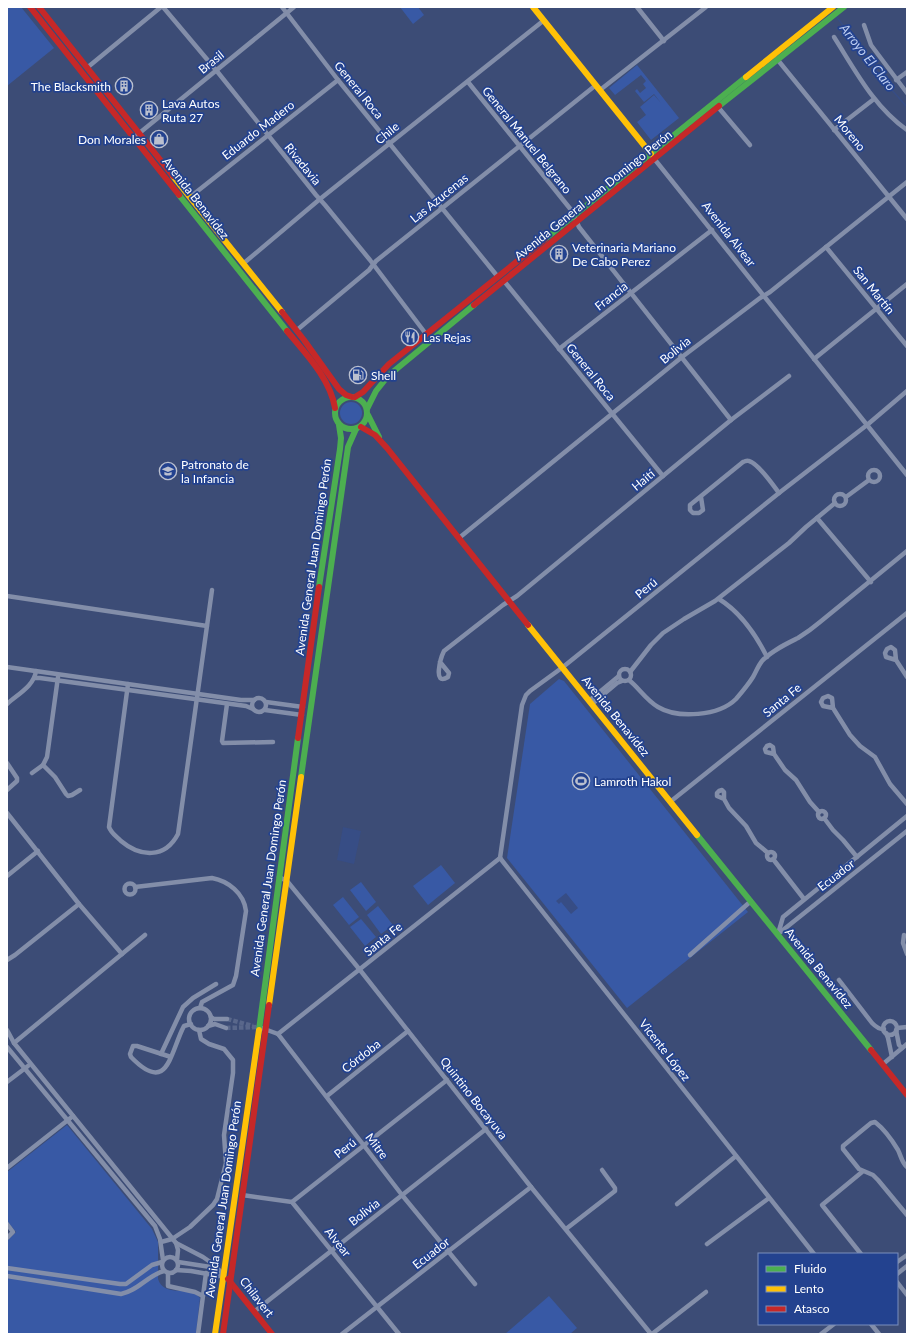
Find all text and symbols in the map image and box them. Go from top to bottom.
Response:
water label: Arroyo El Claro [836,19,899,94]
street label: Brasil [195,47,227,77]
street label: General Roca [331,58,387,122]
building icon: The Blacksmith [114,76,134,96]
place label: The Blacksmith [31,79,111,94]
street label: General Manuel Belgrano [479,83,575,197]
place label: Lava Autos Ruta 27 [162,96,220,125]
street label: Eduardo Madero [219,97,297,163]
building icon: Lava Autos Ruta 27 [139,100,159,120]
street label: Moreno [831,112,869,154]
street label: Chile [372,119,402,147]
street label: Avenida General Juan Domingo Perón [511,127,675,263]
shop icon: Don Morales [149,129,169,149]
place label: Don Morales [78,132,146,147]
street label: Rivadavia [281,140,325,188]
street label: Avenida Benavídez [159,154,233,242]
street label: Las Azucenas [407,170,471,226]
street label: Avenida Alvear [699,198,759,270]
place label: Veterinaria Mariano De Cabo Perez [572,240,676,269]
building icon: Veterinaria Mariano De Cabo Perez [549,244,569,264]
street label: San Martín [850,263,898,317]
street label: Francia [591,278,631,314]
restaurant icon: Las Rejas [400,327,420,347]
place label: Las Rejas [423,330,471,345]
street label: Bolivia [657,333,693,367]
street label: General Roca [563,340,619,404]
fuel station icon: Shell [348,365,368,385]
place label: Shell [371,368,396,383]
place label: Patronato de la Infancia [181,457,249,486]
street label: Avenida General Juan Domingo Perón [292,458,334,656]
school or university icon: Patronato de la Infancia [158,461,178,481]
street label: Haití [629,466,658,494]
street label: Perú [632,575,660,601]
street label: Avenida Benavídez [579,673,653,760]
street label: Santa Fe [760,680,804,720]
sports icon: Lamroth Hakol [571,771,591,791]
place label: Lamroth Hakol [594,774,671,789]
street label: Avenida General Juan Domingo Perón [247,779,289,977]
street label: Ecuador [814,855,858,894]
street label: Santa Fe [361,919,405,959]
street label: Avenida Benavídez [782,925,856,1012]
street label: Vicente López [636,1016,694,1084]
street label: Córdoba [339,1036,383,1076]
street label: Quintino Bocayuva [437,1054,511,1142]
street label: Avenida General Juan Domingo Perón [202,1100,244,1298]
street label: Mitre [362,1130,392,1162]
street label: Perú [331,1135,359,1161]
street label: Bolivia [346,1195,383,1229]
street label: Alvear [322,1224,355,1260]
street label: Ecuador [409,1233,453,1272]
legend [758,1253,898,1325]
text: Fluido [794,1261,827,1276]
street label: Chilavert [237,1274,278,1321]
text: Lento [794,1281,824,1296]
text: Atasco [794,1301,830,1316]

